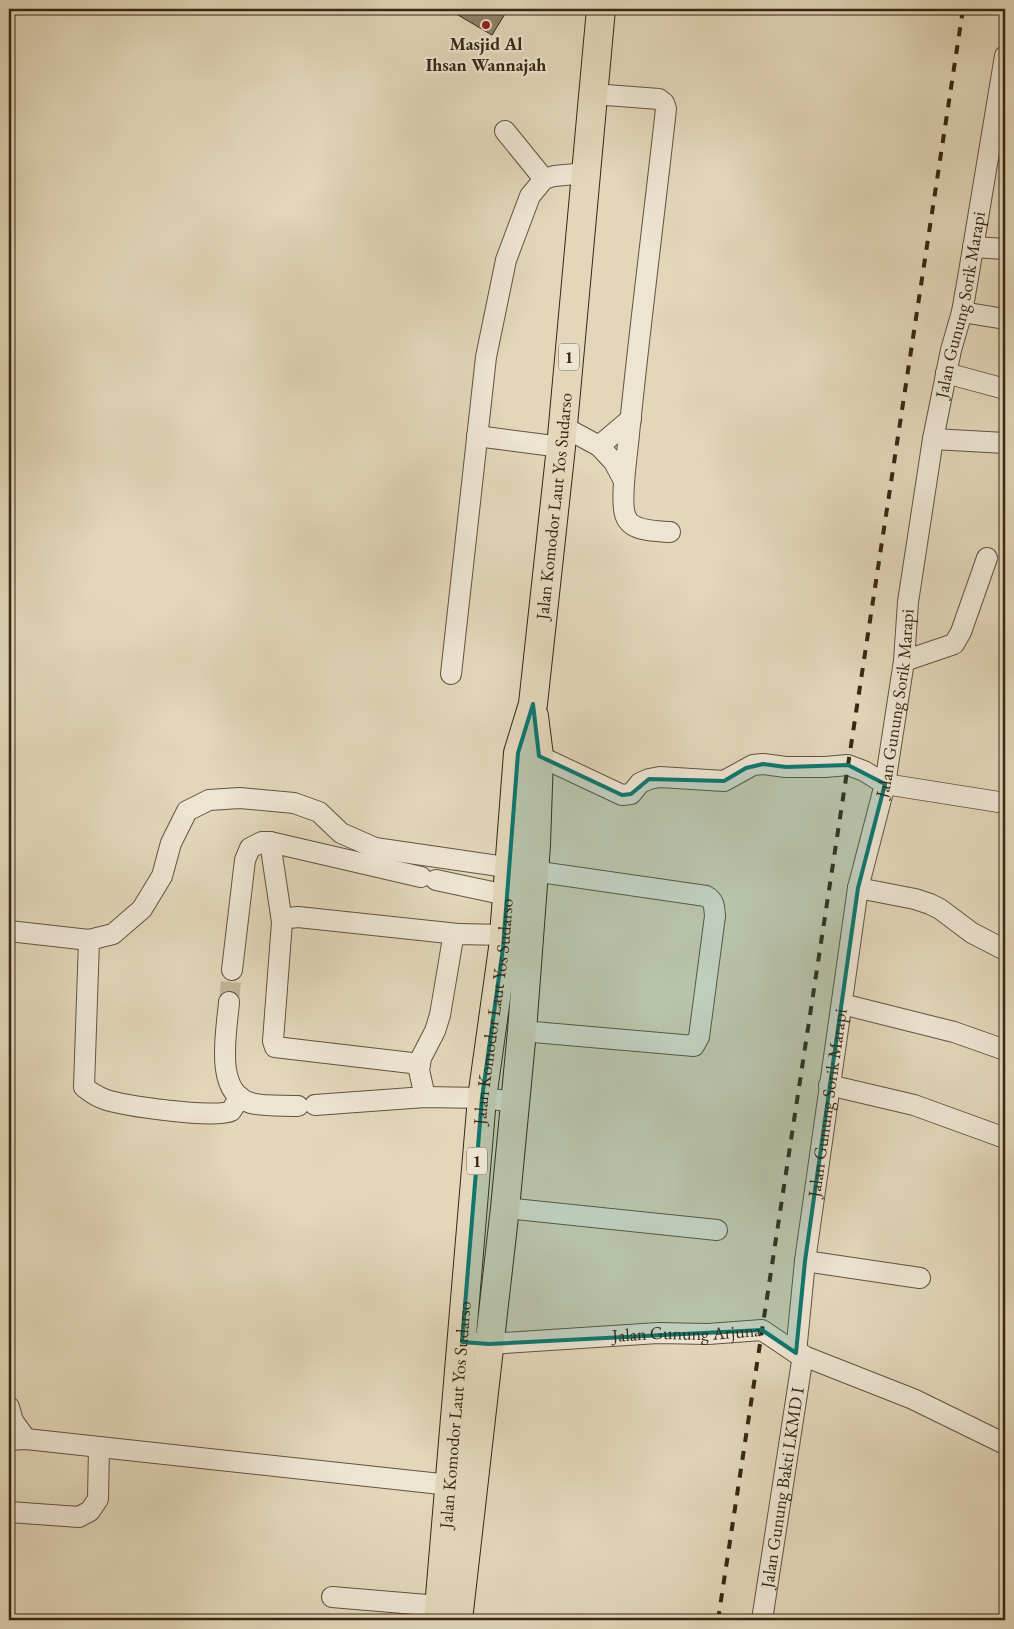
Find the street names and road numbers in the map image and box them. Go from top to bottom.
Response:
street label: Jalan Gunung Sorik Marapi [929,209,990,402]
road number: 1 [559,344,579,371]
street label: Jalan Komodor Laut Yos Sudarso [530,392,577,623]
street label: Jalan Gunung Sorik Marapi [869,608,919,802]
street label: Jalan Komodor Laut Yos Sudarso [468,897,518,1128]
street label: Jalan Gunung Sorik Marapi [802,1007,852,1201]
road number: 1 [467,1148,487,1174]
street label: Jalan Komodor Laut Yos Sudarso [434,1300,476,1531]
street label: Jalan Gunung Arjuna [609,1318,763,1347]
street label: Jalan Gunung Bakti LKMD I [755,1386,809,1591]

